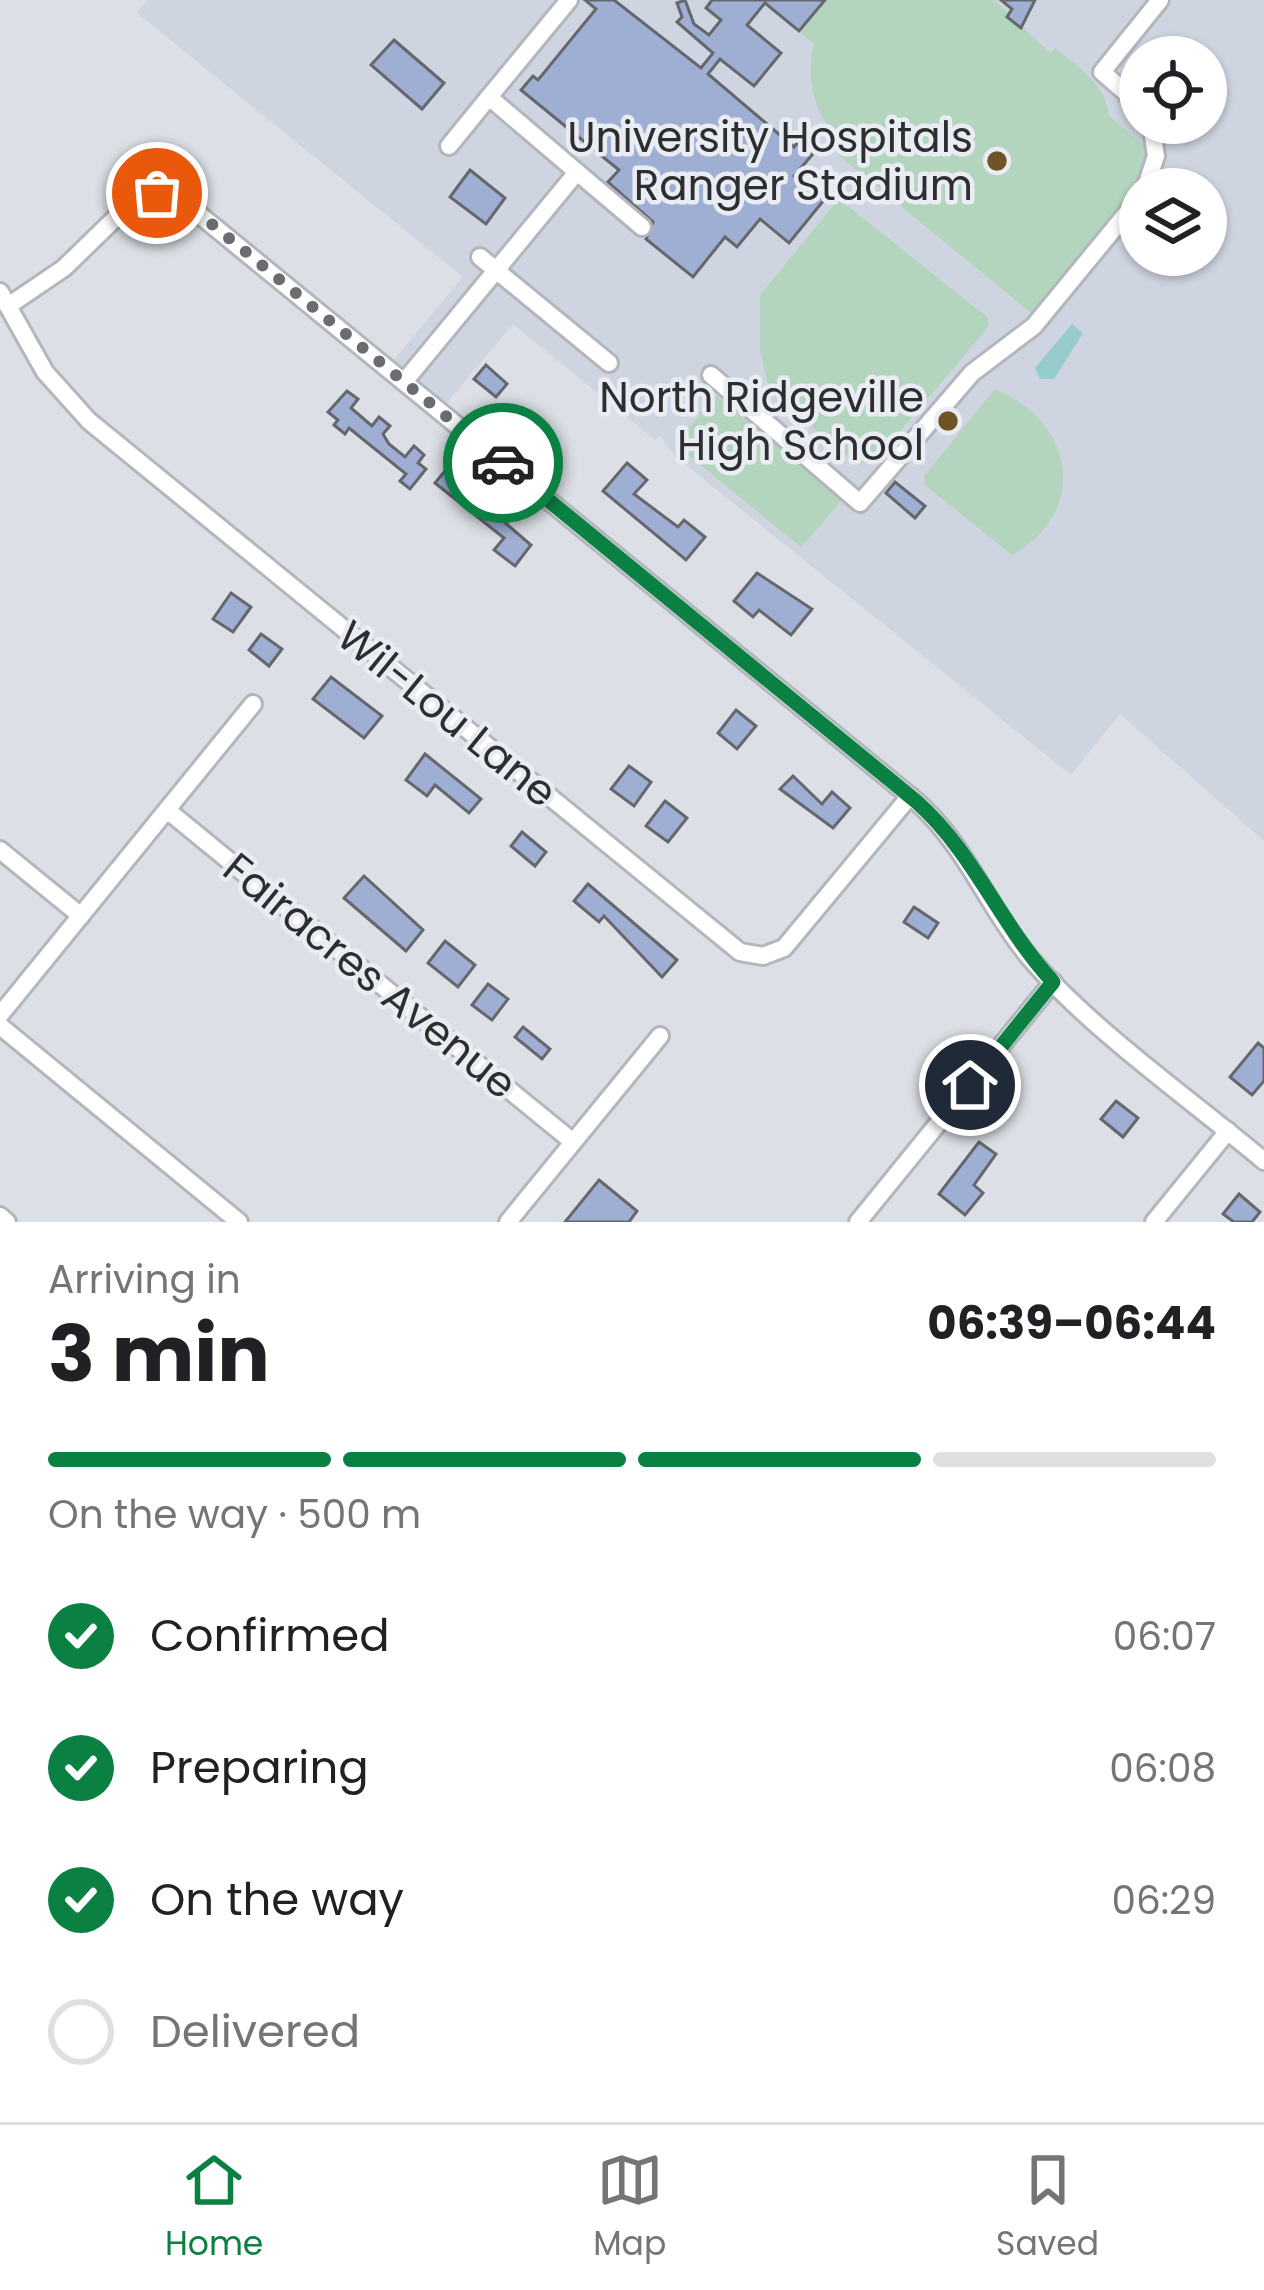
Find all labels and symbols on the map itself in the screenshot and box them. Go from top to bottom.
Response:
place label: University Hospitals Ranger Stadium [567,108,973,215]
pin [106,142,208,244]
marker: University Hospitals Ranger Stadium [984,148,1010,174]
place label: North Ridgeville High School [599,368,924,475]
courier [443,403,563,523]
marker: North Ridgeville High School [935,408,961,434]
street label: Wil-Lou Lane [325,607,569,821]
street label: Fairacres Avenue [211,839,529,1113]
pin [919,1034,1021,1136]

